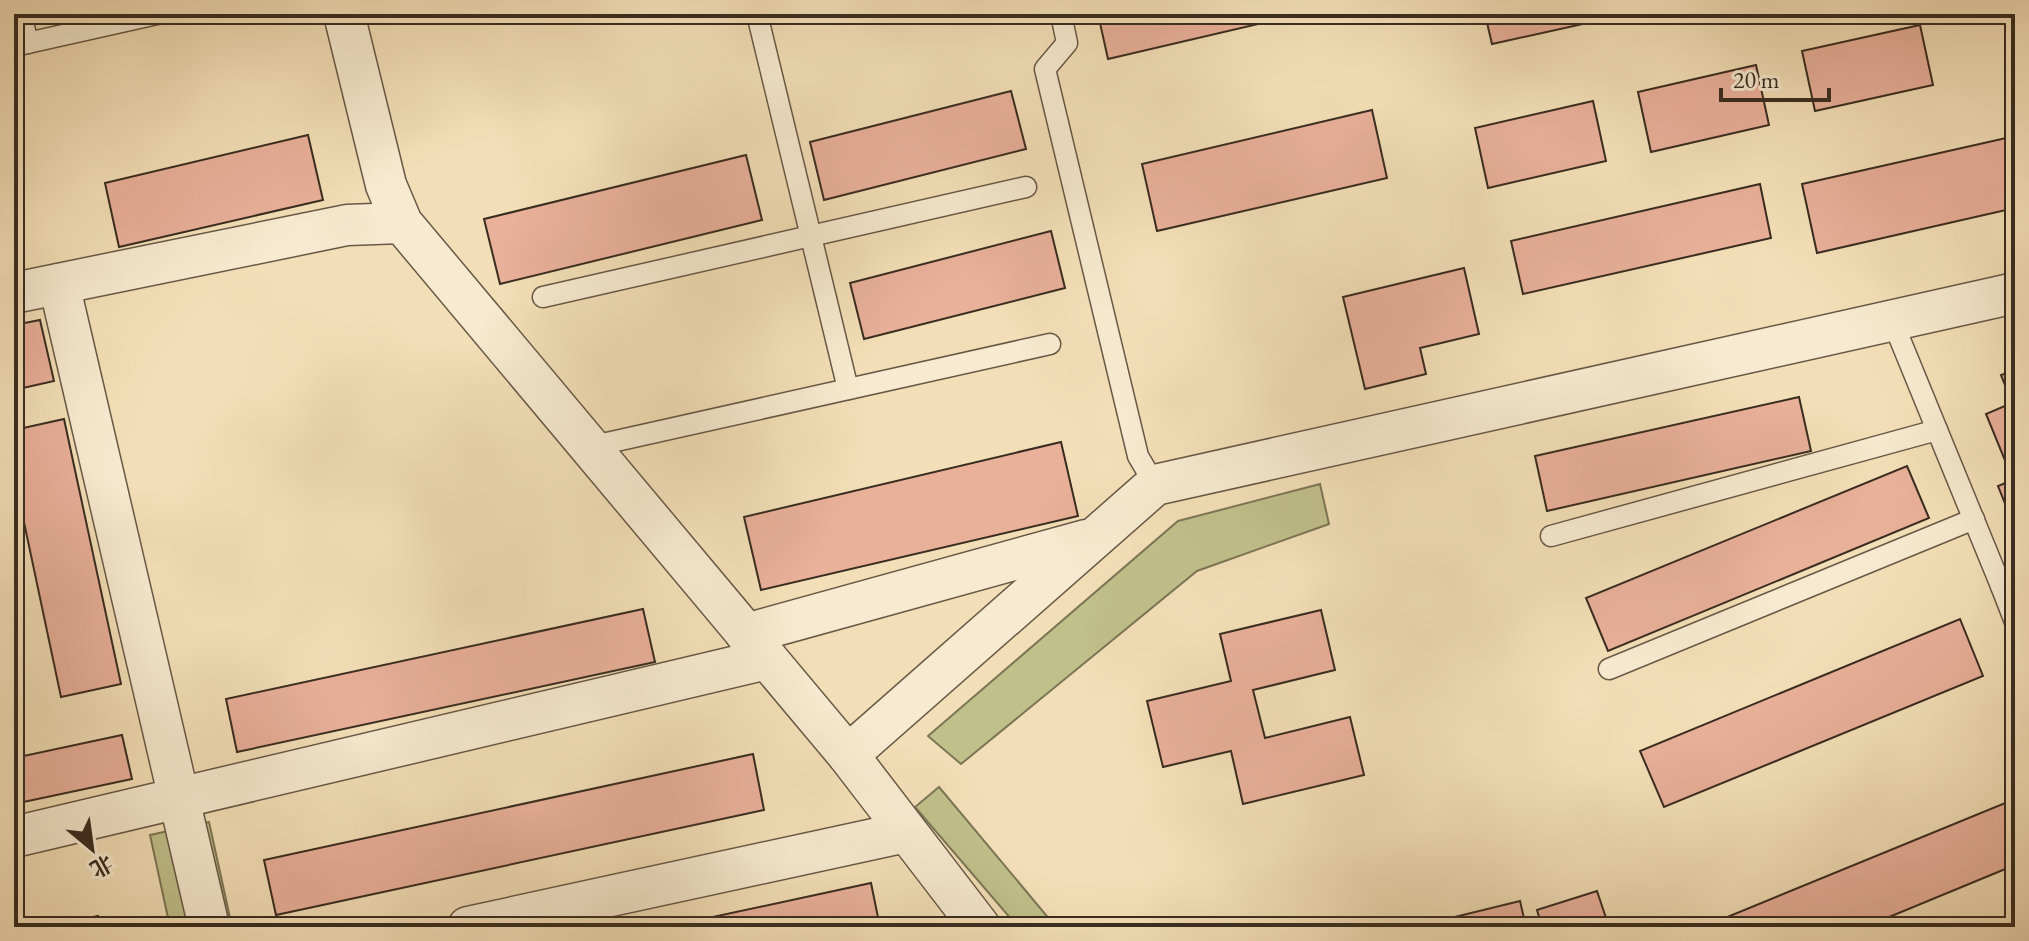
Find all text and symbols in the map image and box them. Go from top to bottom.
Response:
scale bar [1721,52,1829,102]
text: 20 m [1733,64,1780,95]
north arrow [52,809,132,889]
text: 北 [85,848,118,884]

